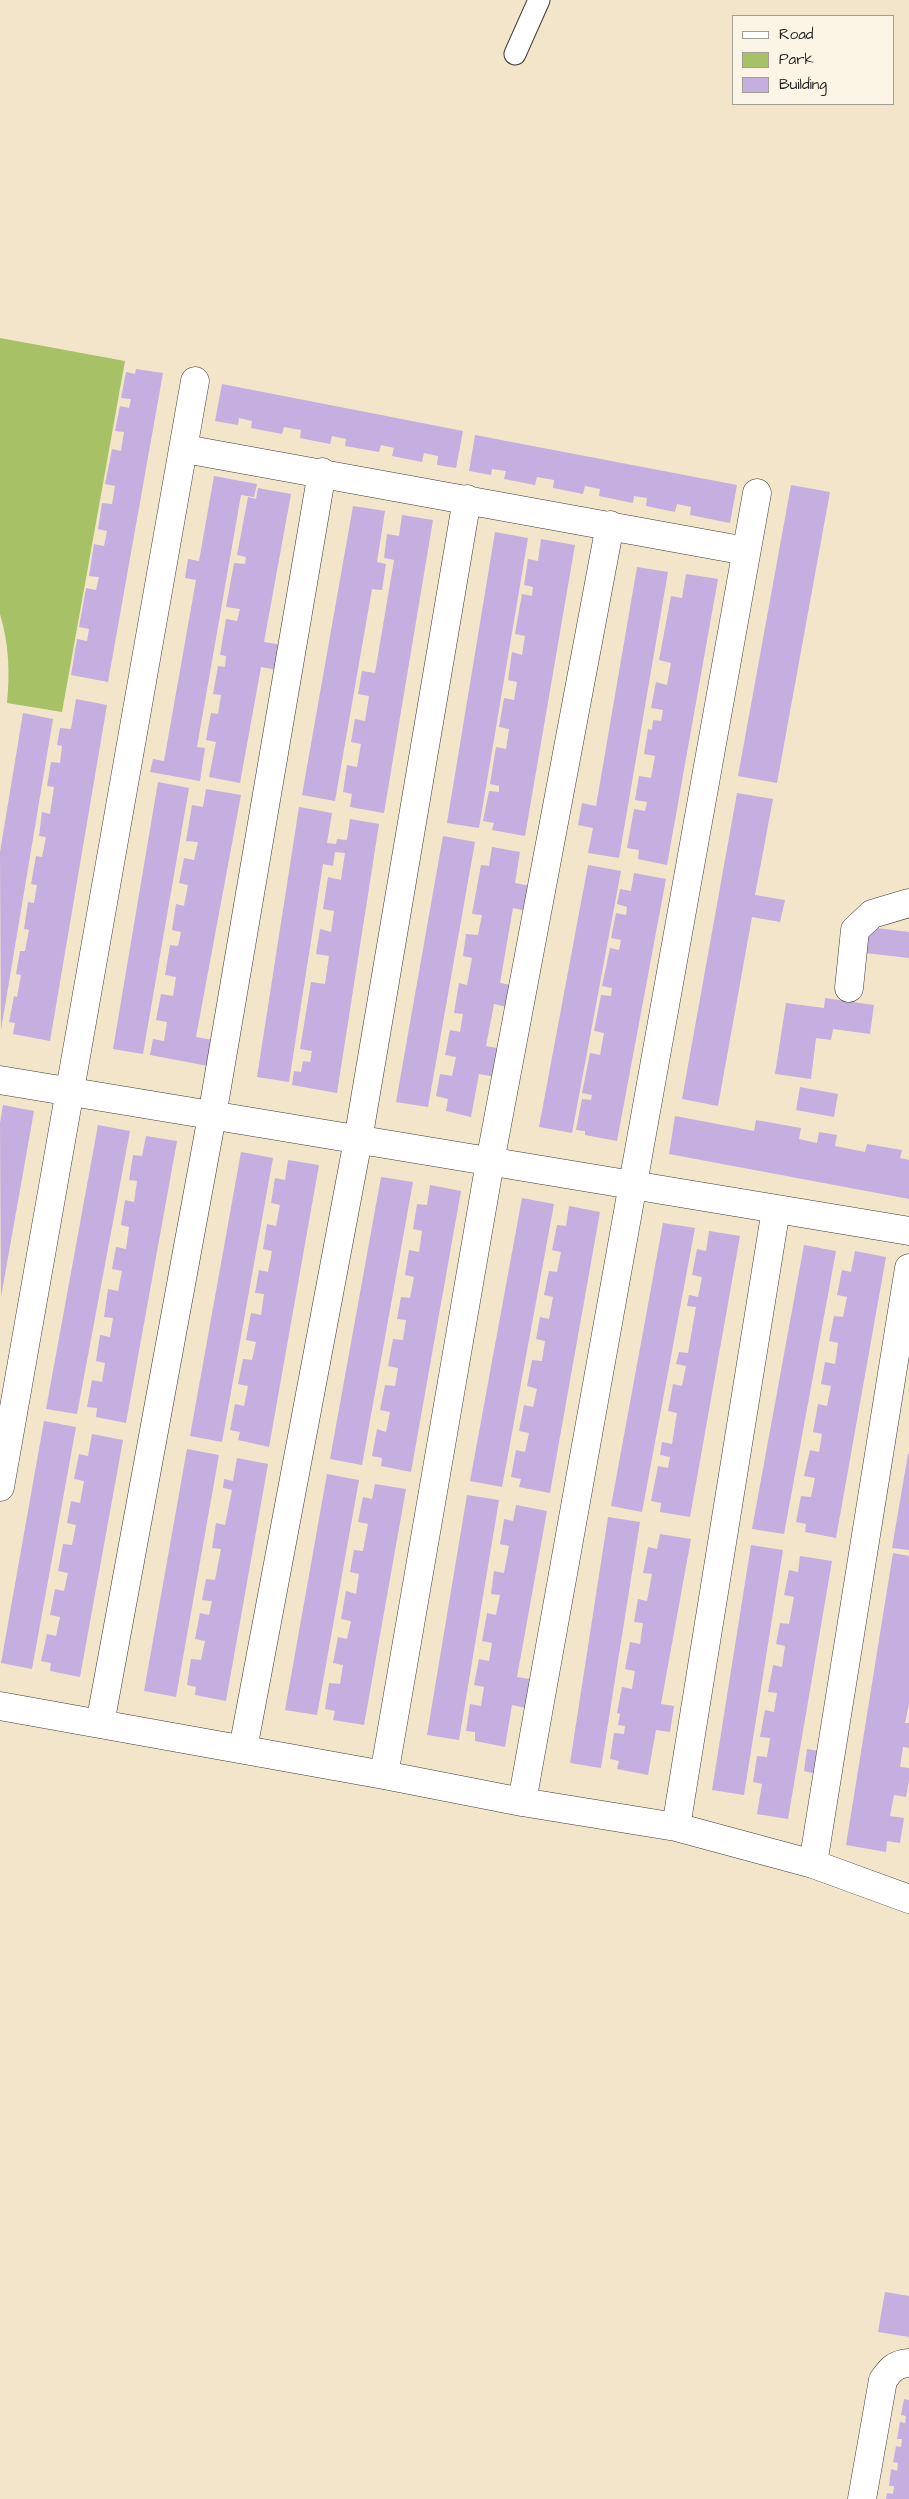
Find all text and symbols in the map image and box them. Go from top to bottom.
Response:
legend [732,15,894,105]
text: Road [779,24,813,45]
text: Park [779,49,814,70]
text: Building [779,74,827,95]

